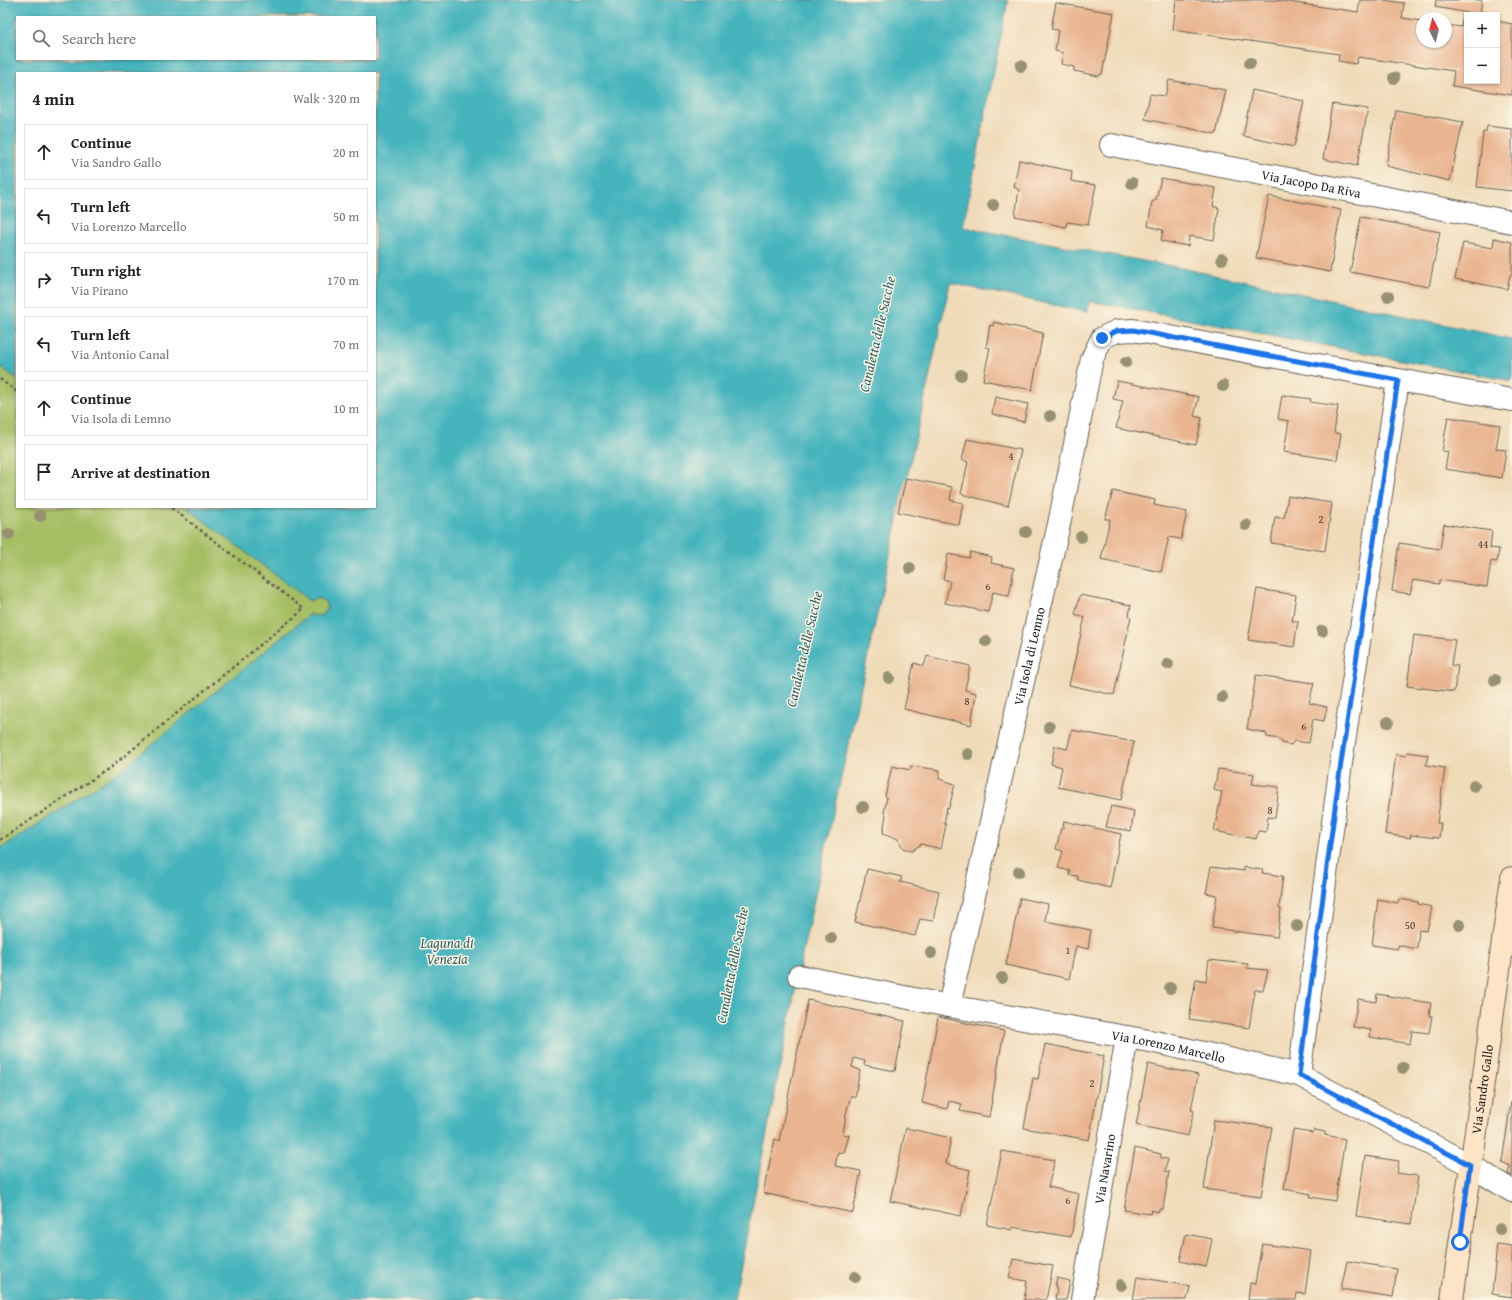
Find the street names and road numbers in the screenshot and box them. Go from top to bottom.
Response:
street label: Via Jacopo Da Riva [1260,165,1363,202]
street label: Via Isola di Lemno [1008,605,1049,707]
street label: Via Lorenzo Marcello [1110,1025,1227,1067]
street label: Via Sandro Gallo [1466,1043,1498,1135]
street label: Via Navarino [1089,1132,1120,1205]

